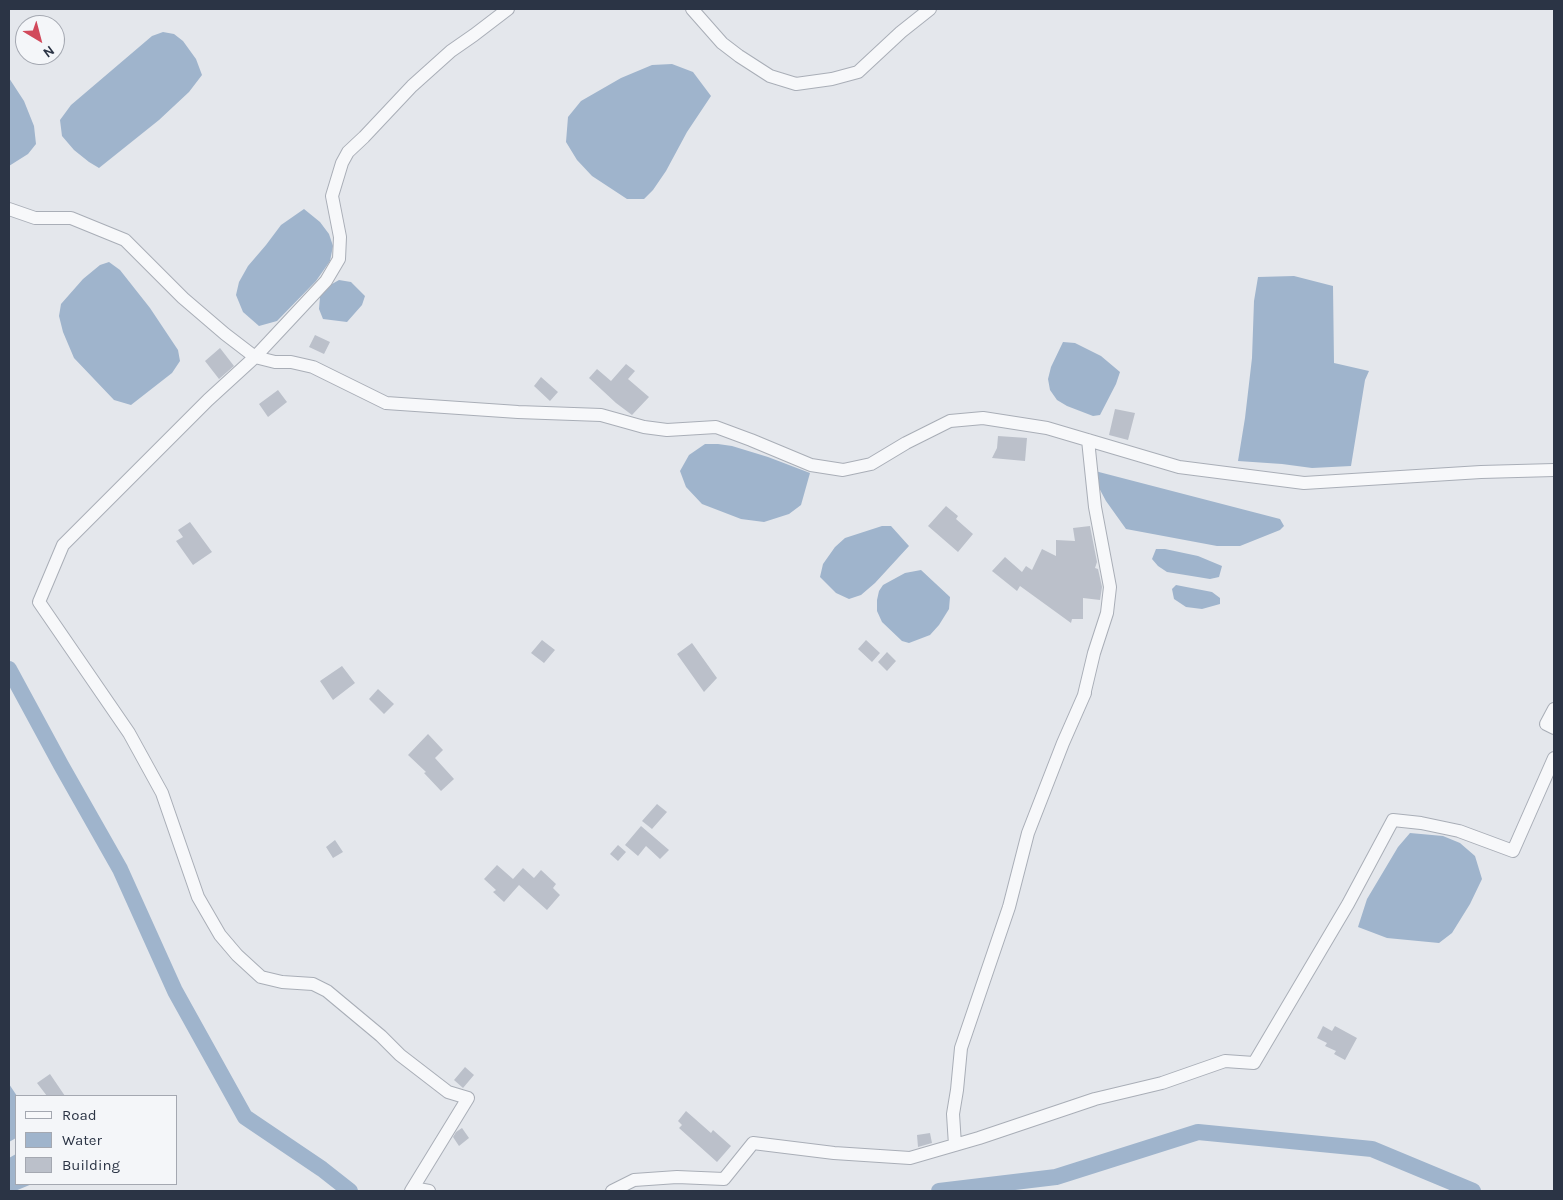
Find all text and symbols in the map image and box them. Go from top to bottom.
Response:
north arrow [15,15,65,65]
text: N [40,42,58,61]
legend [15,1095,178,1185]
text: Road [62,1106,97,1124]
text: Water [62,1131,102,1149]
text: Building [62,1156,120,1174]

